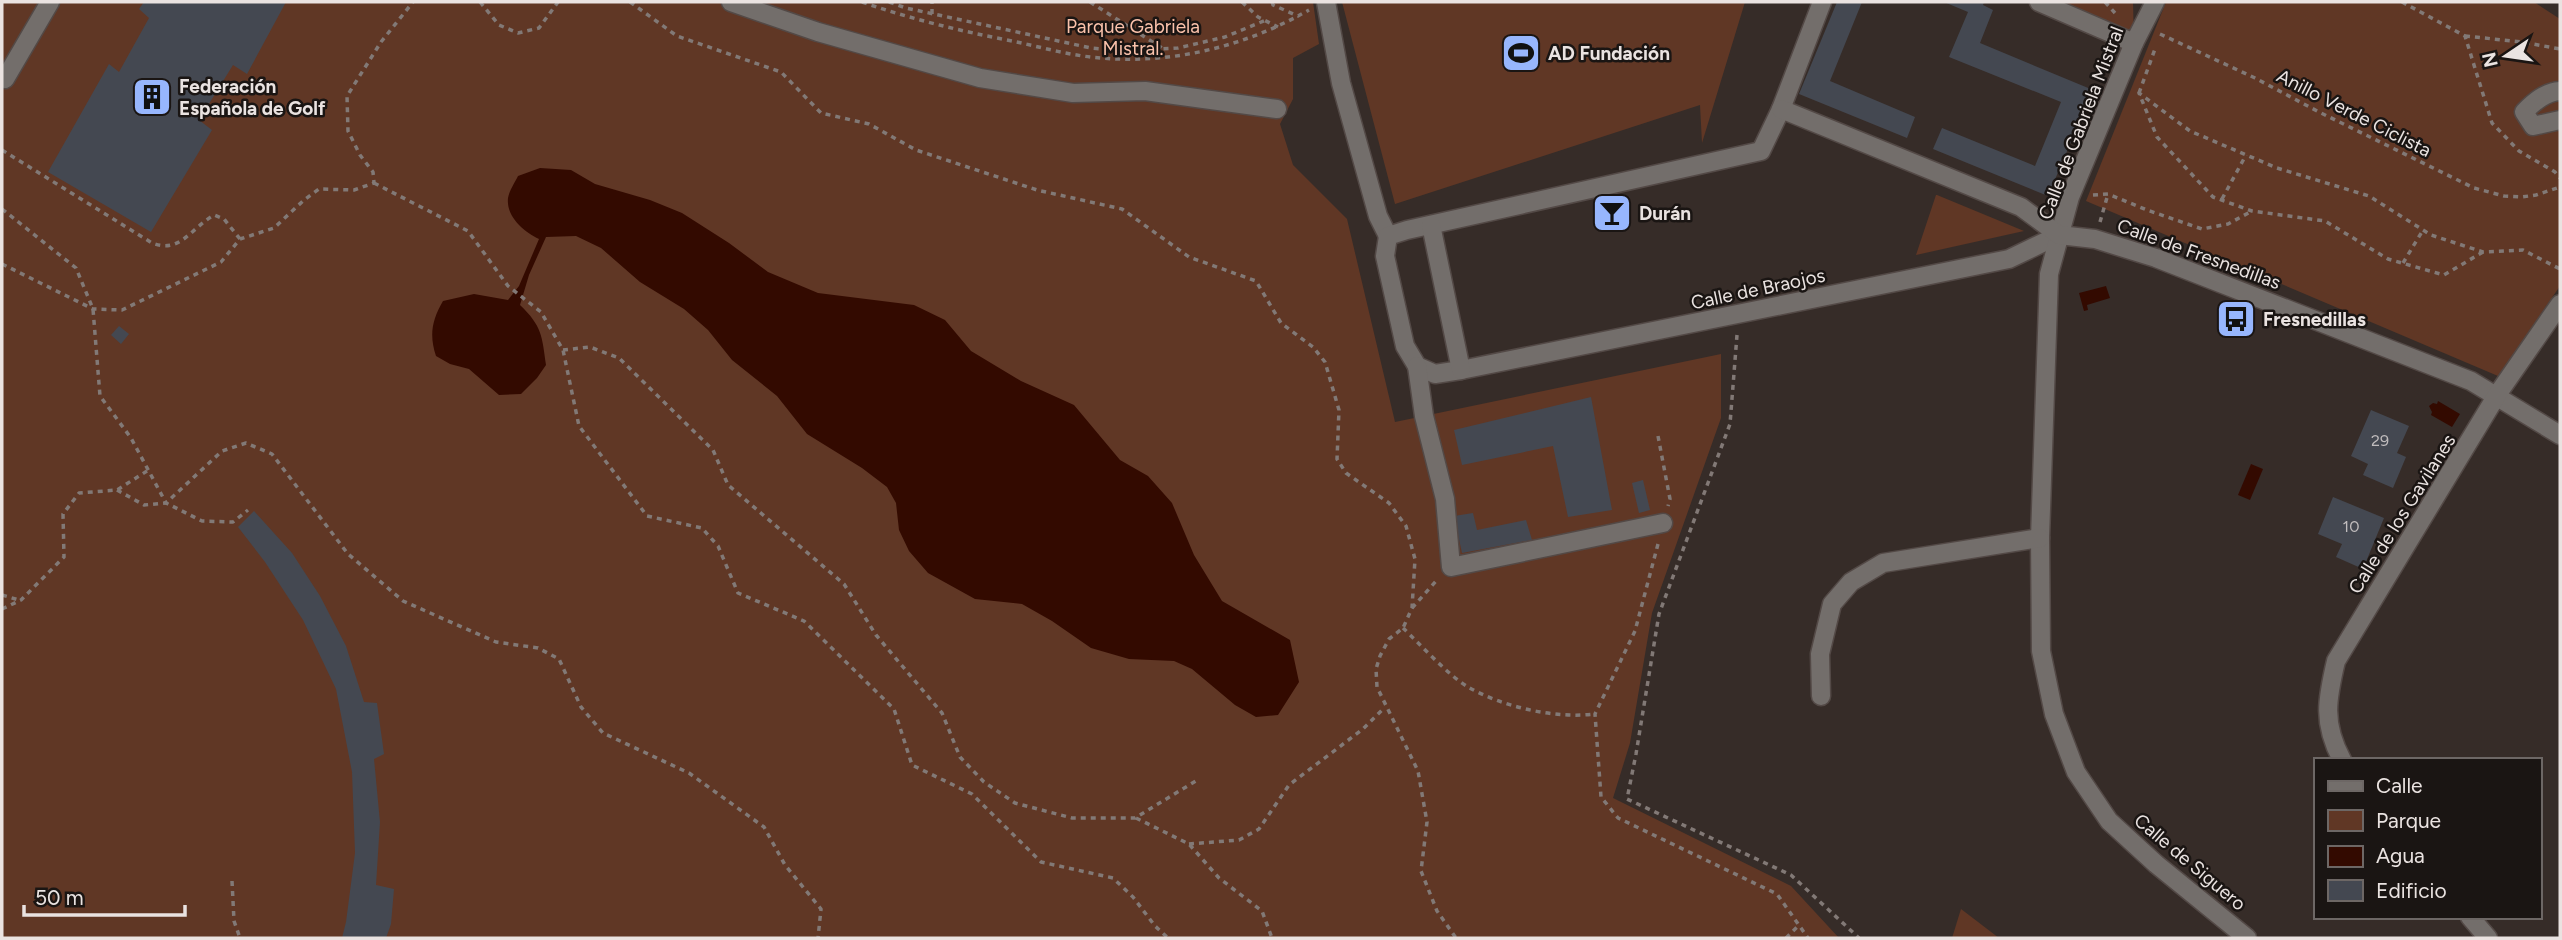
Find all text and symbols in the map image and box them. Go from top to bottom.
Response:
park label: Parque Gabriela Mistral. [1066,15,1200,60]
north arrow [2471,21,2541,91]
street label: Calle de Gabriela Mistral [2034,23,2128,223]
sports icon: AD Fundación [1500,32,1542,74]
place label: AD Fundación [1548,42,1670,65]
text: N [2477,50,2503,69]
street label: Anillo Verde Ciclista [2273,64,2435,162]
place label: Federación Española de Golf [179,75,326,120]
building icon: Federación Española de Golf [131,76,173,118]
bar icon: Durán [1591,192,1633,234]
place label: Durán [1639,202,1691,225]
street label: Calle de Fresnedillas [2114,214,2284,294]
street label: Calle de Braojos [1689,264,1827,314]
bus stop icon: Fresnedillas [2215,298,2257,340]
place label: Fresnedillas [2263,308,2366,331]
street label: Calle de los Gavilanes [2344,430,2461,598]
house number: 29 [2371,431,2389,450]
house number: 10 [2343,517,2359,536]
legend [2314,758,2541,919]
text: Calle [2376,773,2423,798]
text: Parque [2376,808,2441,833]
street label: Calle de Siguero [2129,809,2251,915]
text: Agua [2376,843,2425,868]
scale bar [24,874,186,918]
text: Edificio [2376,878,2447,903]
text: 50 m [35,885,84,910]

